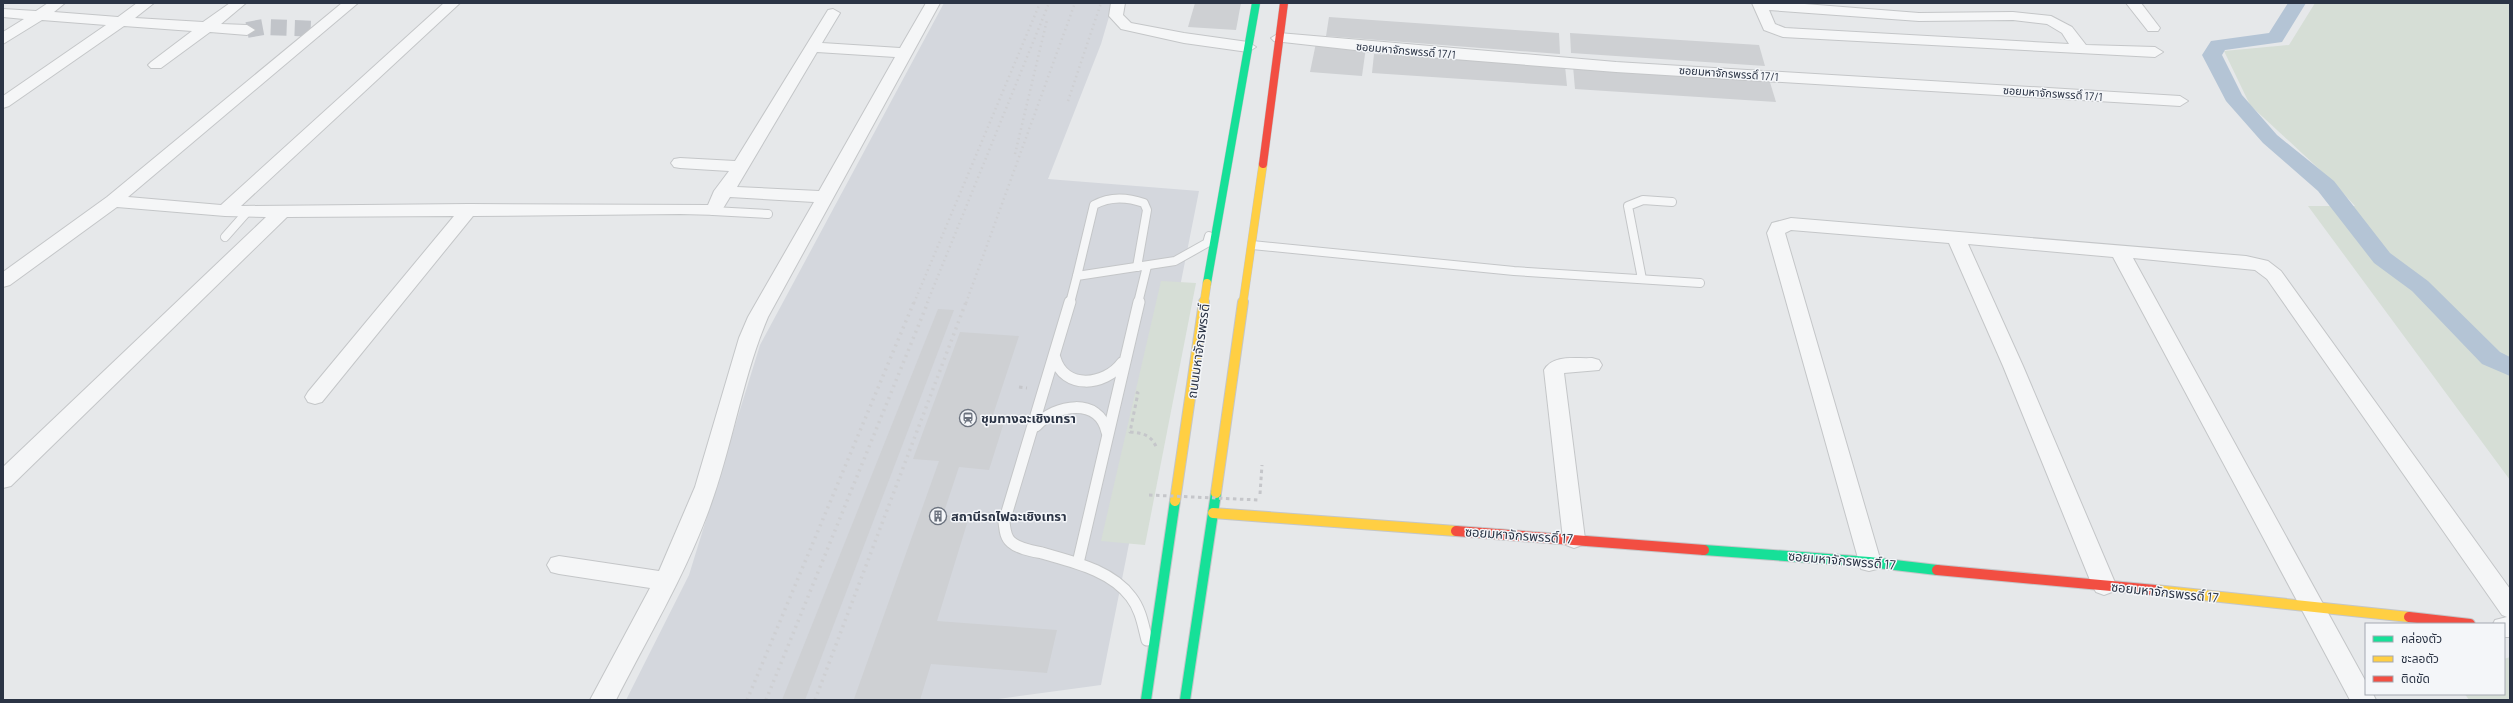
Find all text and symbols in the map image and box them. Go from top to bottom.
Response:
street label: ซอยมหาจักรพรรดิ์ 17/1 [1355,38,1457,62]
street label: ซอยมหาจักรพรรดิ์ 17/1 [1679,62,1779,84]
street label: ซอยมหาจักรพรรดิ์ 17/1 [2003,82,2103,104]
street label: ถนนมหาจักรพรรดิ์ [1182,302,1214,400]
station icon: ชุมทางฉะเชิงเทรา [958,408,978,428]
place label: ชุมทางฉะเชิงเทรา [981,409,1076,427]
building icon: สถานีรถไฟฉะเชิงเทรา [928,506,948,526]
place label: สถานีรถไฟฉะเชิงเทรา [951,507,1067,525]
street label: ซอยมหาจักรพรรดิ์ 17 [1464,522,1574,548]
street label: ซอยมหาจักรพรรดิ์ 17 [1787,546,1897,574]
street label: ซอยมหาจักรพรรดิ์ 17 [2110,577,2220,607]
legend [2365,623,2505,695]
text: คล่องตัว [2401,630,2442,647]
text: ชะลอตัว [2401,650,2439,667]
text: ติดขัด [2401,670,2430,687]

